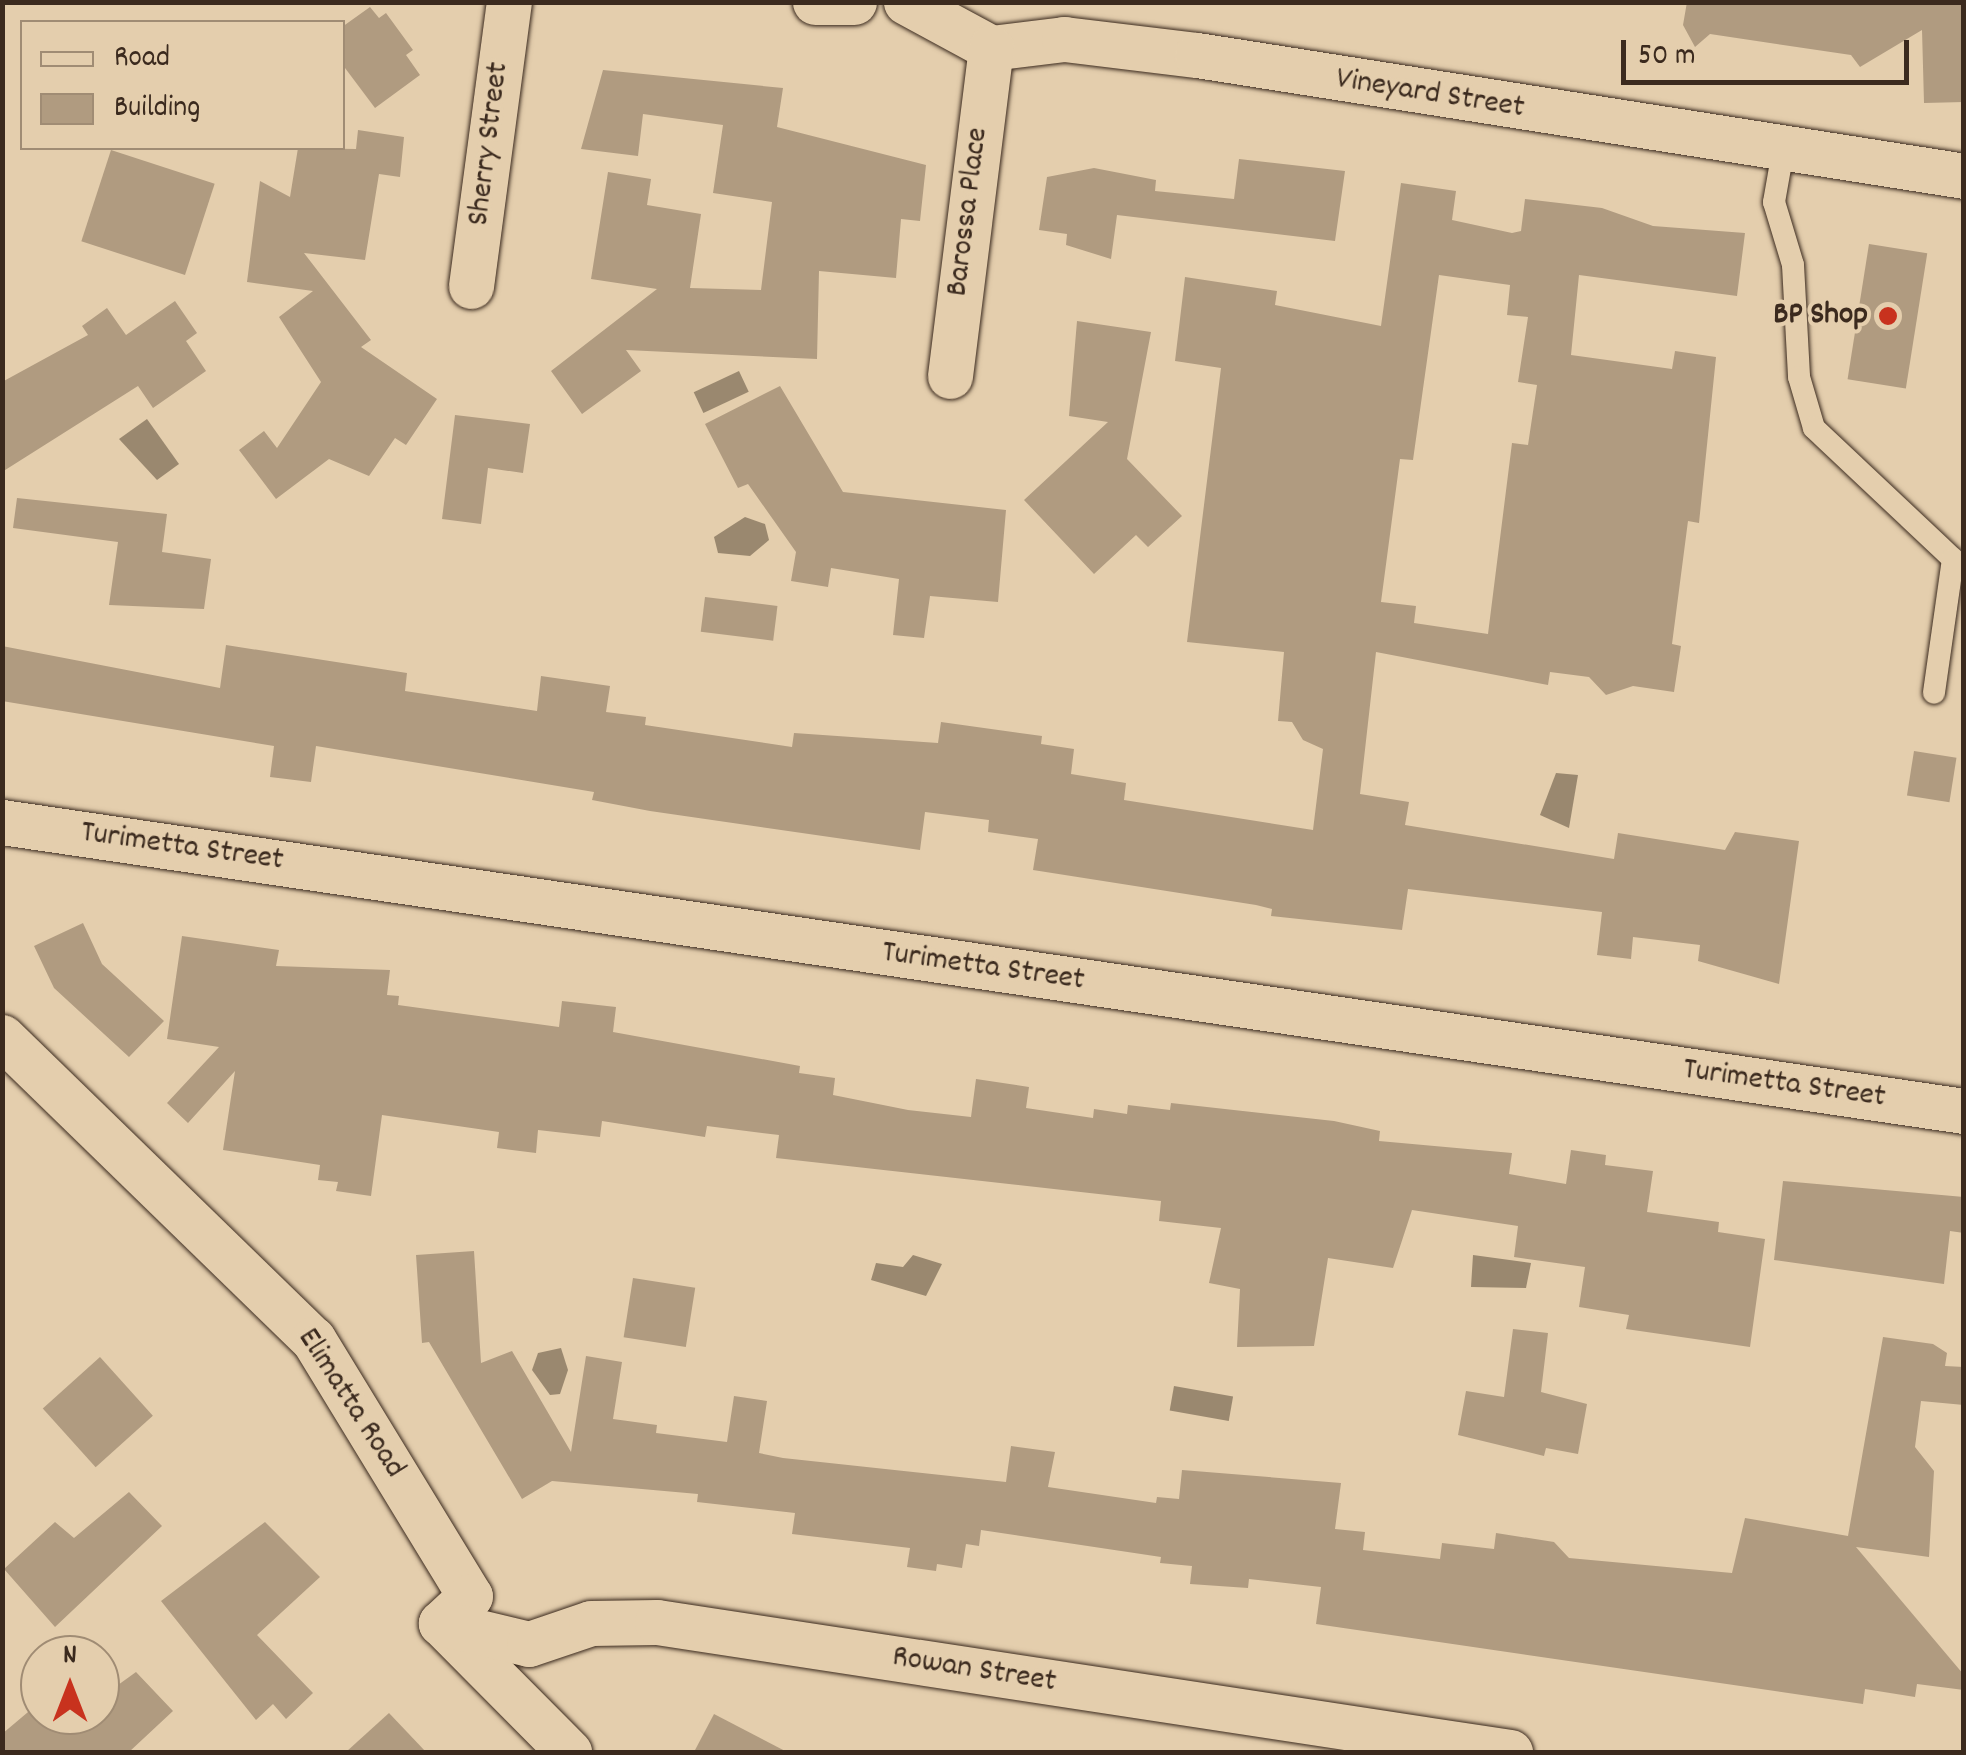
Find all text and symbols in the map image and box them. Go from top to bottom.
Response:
legend [20,20,345,150]
scale bar [1626,20,1914,82]
text: 50 m [1638,36,1696,79]
text: Road [114,38,170,81]
street label: Sherry Street [461,60,519,228]
street label: Vineyard Street [1333,61,1527,129]
text: Building [114,88,200,131]
street label: Barossa Place [940,125,998,299]
place label: BP Shop [1773,297,1868,335]
marker: BP Shop [1877,305,1899,327]
street label: Turimetta Street [78,815,286,881]
street label: Turimetta Street [879,935,1087,1001]
street label: Turimetta Street [1680,1052,1888,1118]
street label: Elimatta Road [287,1322,413,1486]
north arrow [20,1635,120,1735]
text: N [63,1637,77,1677]
street label: Rowan Street [889,1639,1059,1703]

